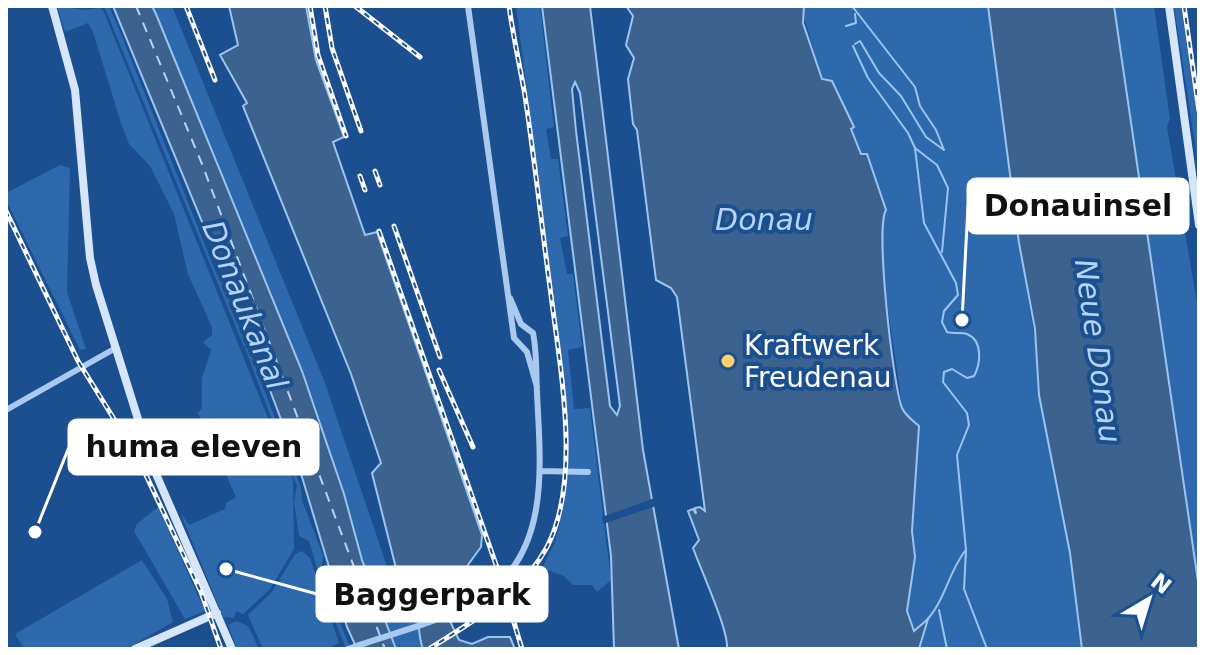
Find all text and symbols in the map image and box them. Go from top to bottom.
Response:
callout: Donauinsel [968,179,1188,233]
text: Donauinsel [984,188,1172,223]
water label: Donau [715,202,813,237]
water label: Donaukanal [195,215,295,395]
water label: Neue Donau [1068,257,1128,445]
place label: Kraftwerk Freudenau [744,329,892,394]
marker: Kraftwerk Freudenau [719,352,737,370]
callout: huma eleven [69,420,318,474]
text: huma eleven [86,429,302,464]
north arrow [1109,559,1189,639]
callout: Baggerpark [317,567,547,621]
text: N [1146,568,1176,599]
text: Baggerpark [333,577,532,612]

